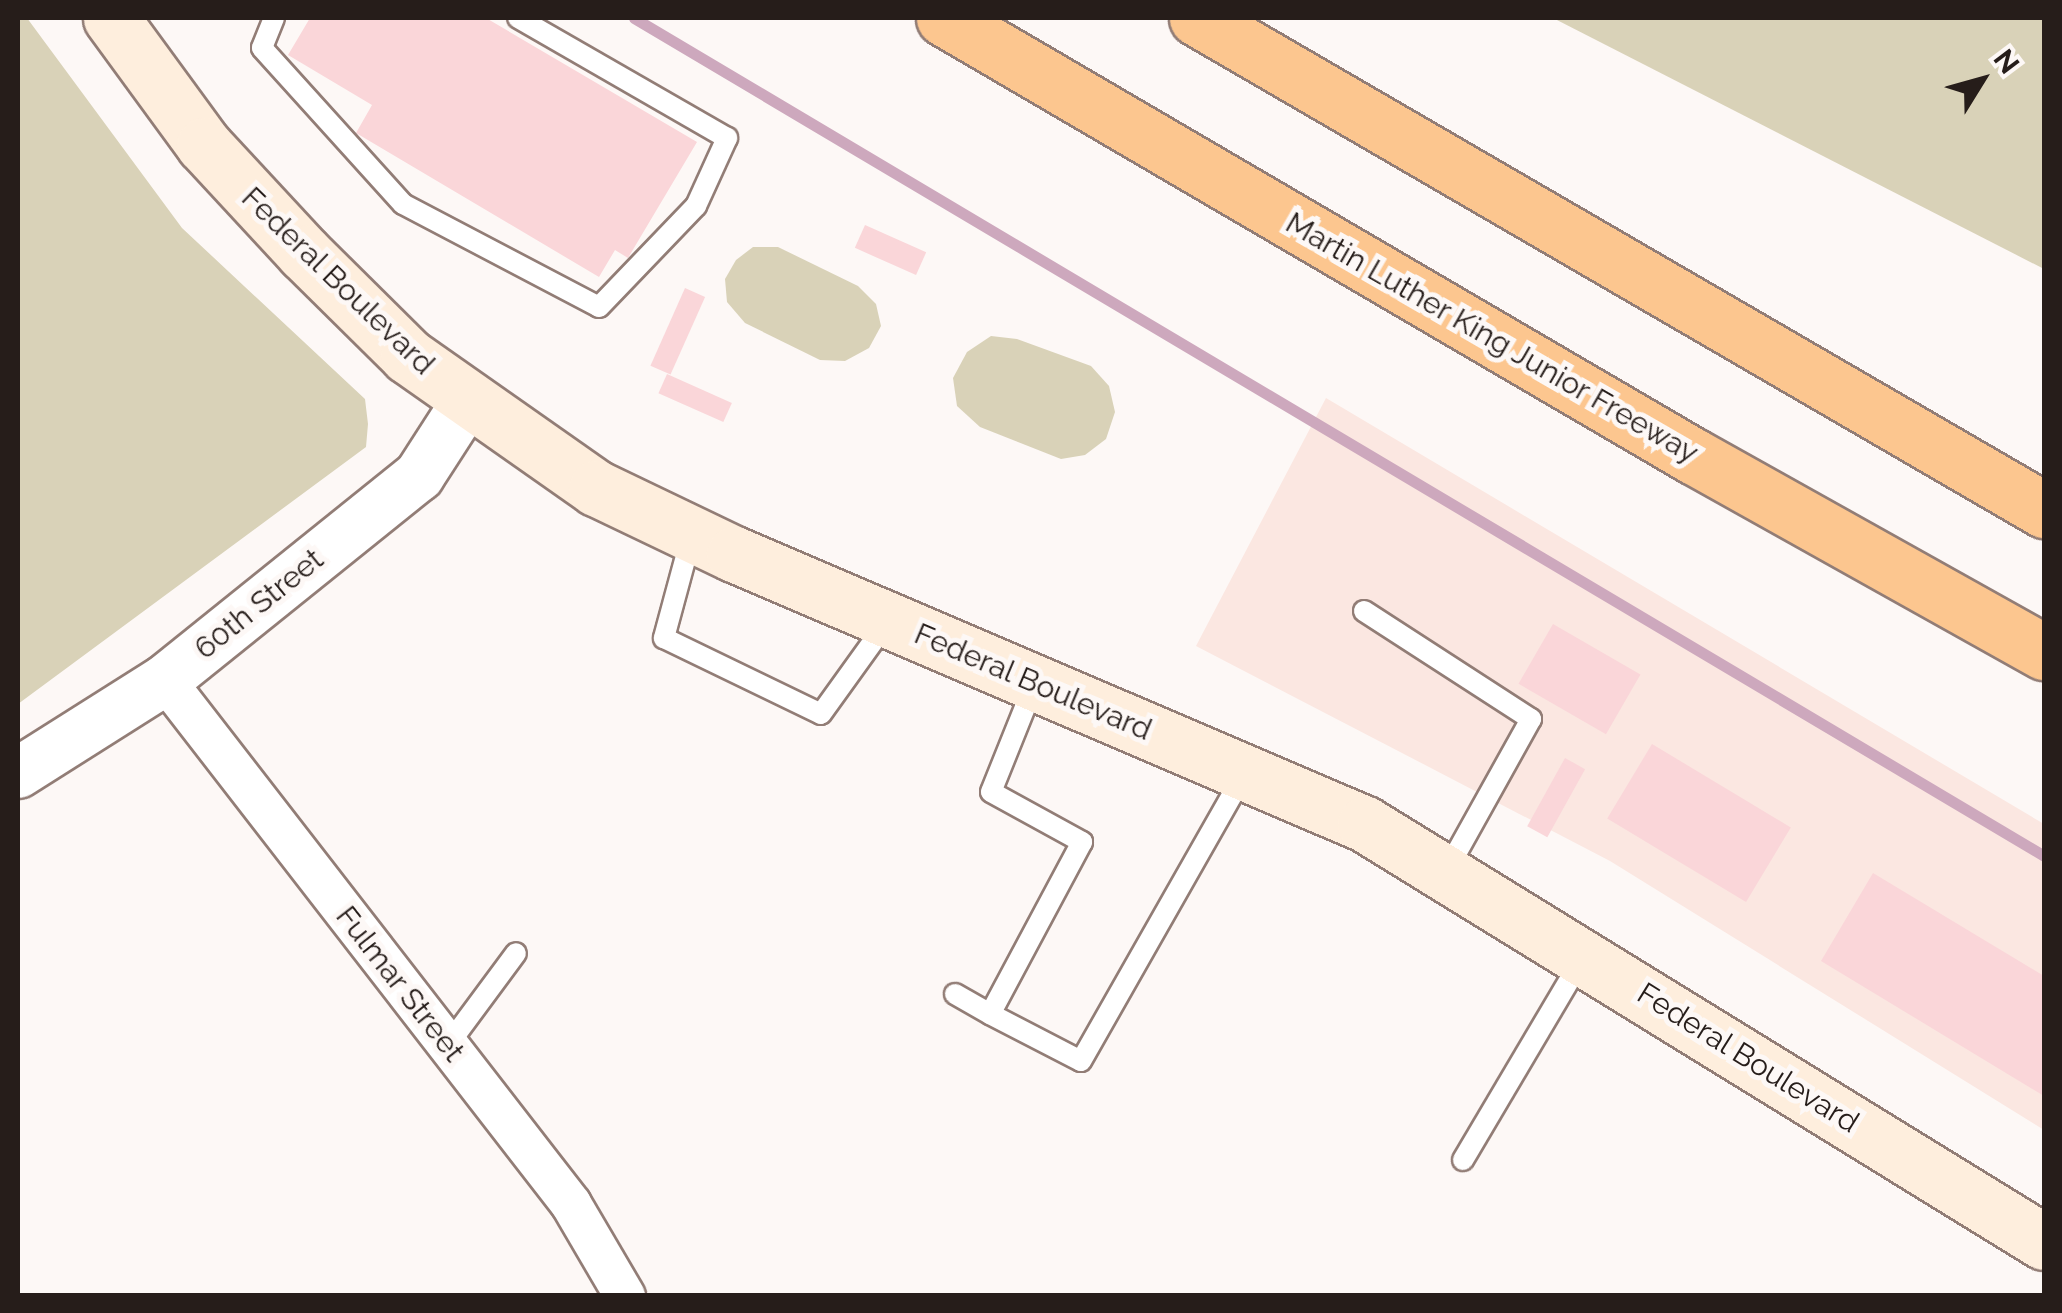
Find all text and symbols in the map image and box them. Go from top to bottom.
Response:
north arrow [1932,30,2032,130]
text: N [1987,43,2026,80]
street label: Federal Boulevard [234,180,442,382]
street label: Martin Luther King Junior Freeway [1278,204,1706,472]
street label: 60th Street [188,541,330,667]
street label: Federal Boulevard [909,616,1157,748]
street label: Fulmar Street [328,899,472,1069]
street label: Federal Boulevard [1630,975,1866,1141]

